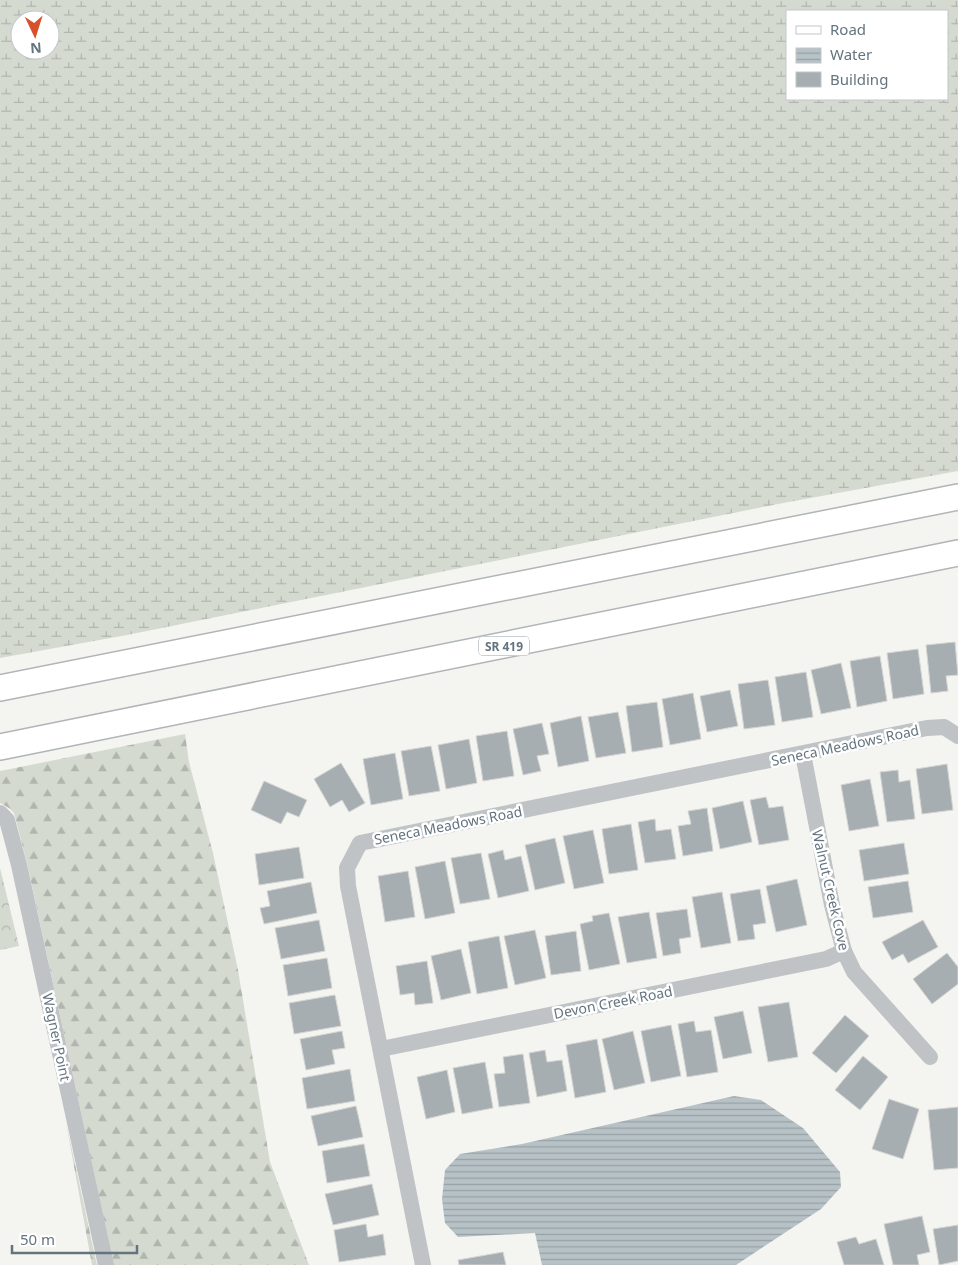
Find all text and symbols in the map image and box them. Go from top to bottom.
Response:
north arrow [10,10,60,60]
legend [786,10,948,100]
text: Road [830,19,866,39]
text: N [30,39,42,58]
text: Water [830,44,872,64]
text: Building [830,69,888,89]
road number: SR 419 [479,636,529,656]
street label: Seneca Meadows Road [769,720,921,770]
street label: Seneca Meadows Road [372,801,524,849]
street label: Walnut Creek Cove [808,828,854,952]
street label: Devon Creek Road [552,981,674,1023]
street label: Wagner Point [38,991,76,1083]
scale bar [12,1222,138,1254]
text: 50 m [20,1229,55,1249]

